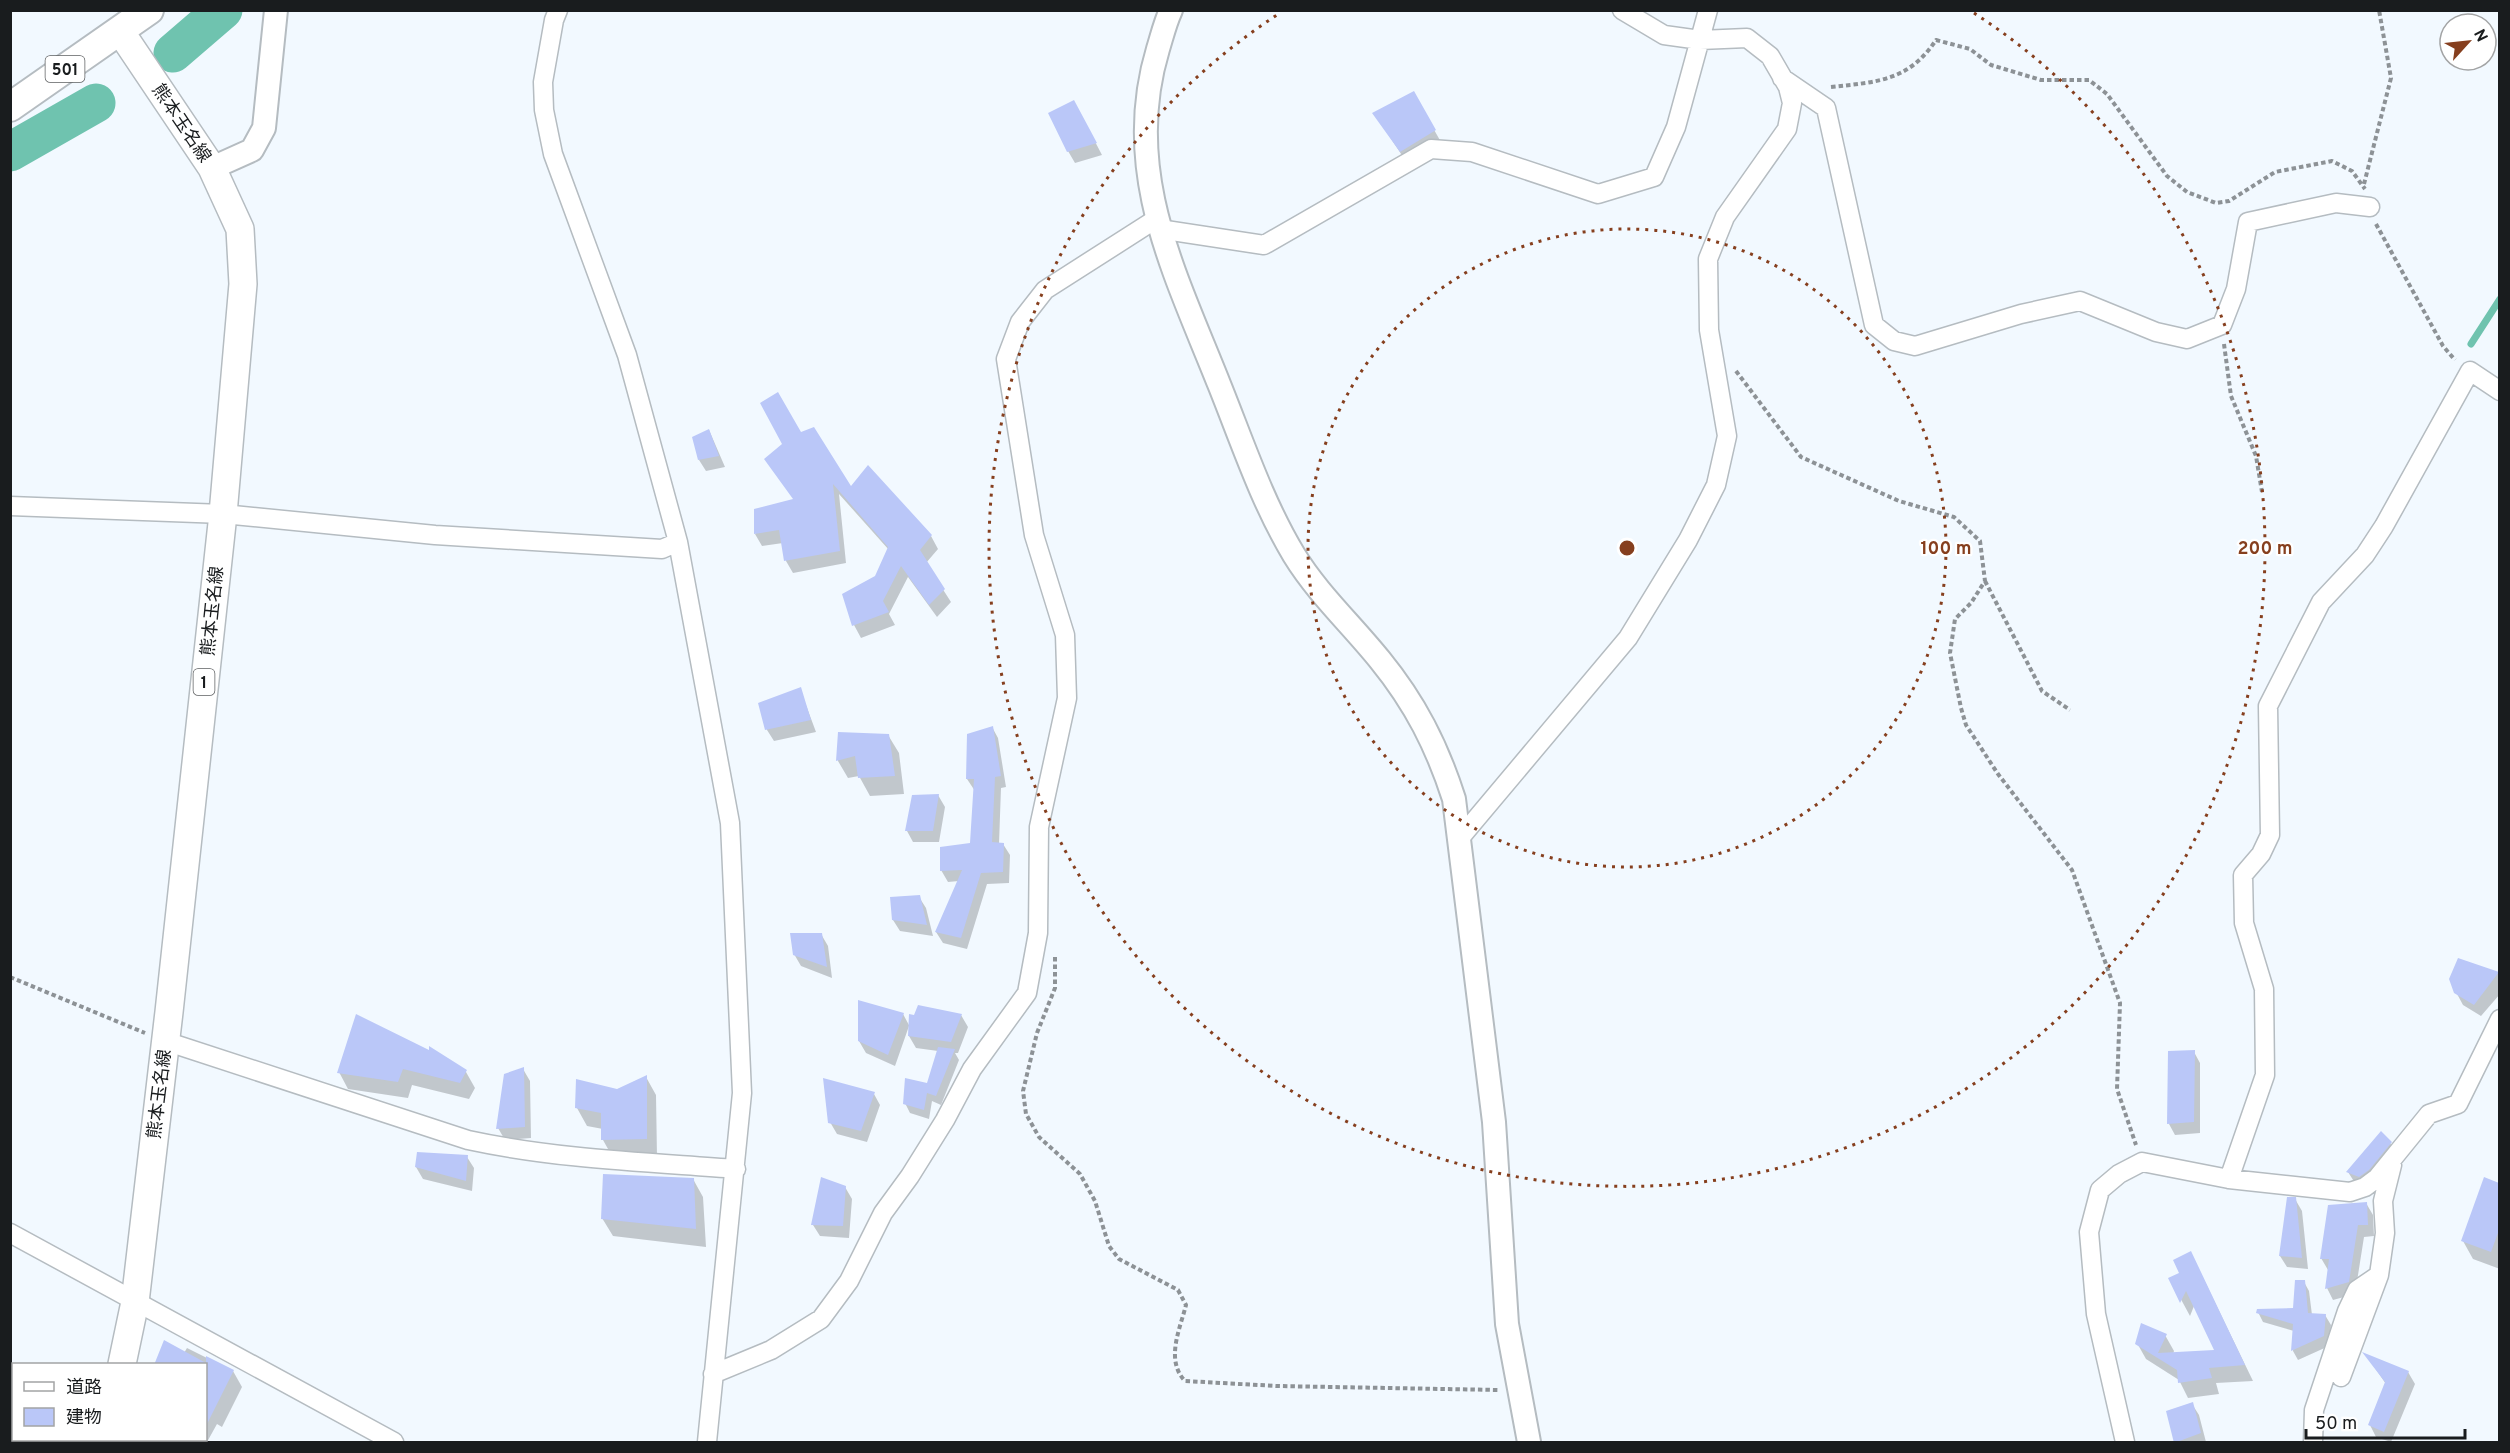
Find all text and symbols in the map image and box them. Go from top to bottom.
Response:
north arrow [2438,12,2498,72]
text: N [2468,26,2491,46]
road number: 501 [46,56,84,82]
street label: 熊本玉名線 [146,80,215,168]
centre of rings [1617,538,1637,558]
text: 100 m [1920,538,1972,561]
text: 200 m [2237,538,2293,561]
street label: 熊本玉名線 [197,565,230,657]
road number: 1 [194,669,214,695]
street label: 熊本玉名線 [144,1048,177,1140]
legend [12,1363,207,1441]
text: 道路 [66,1377,102,1400]
scale bar [2306,1402,2465,1440]
text: 建物 [66,1407,102,1430]
text: 50 m [2315,1413,2357,1436]

